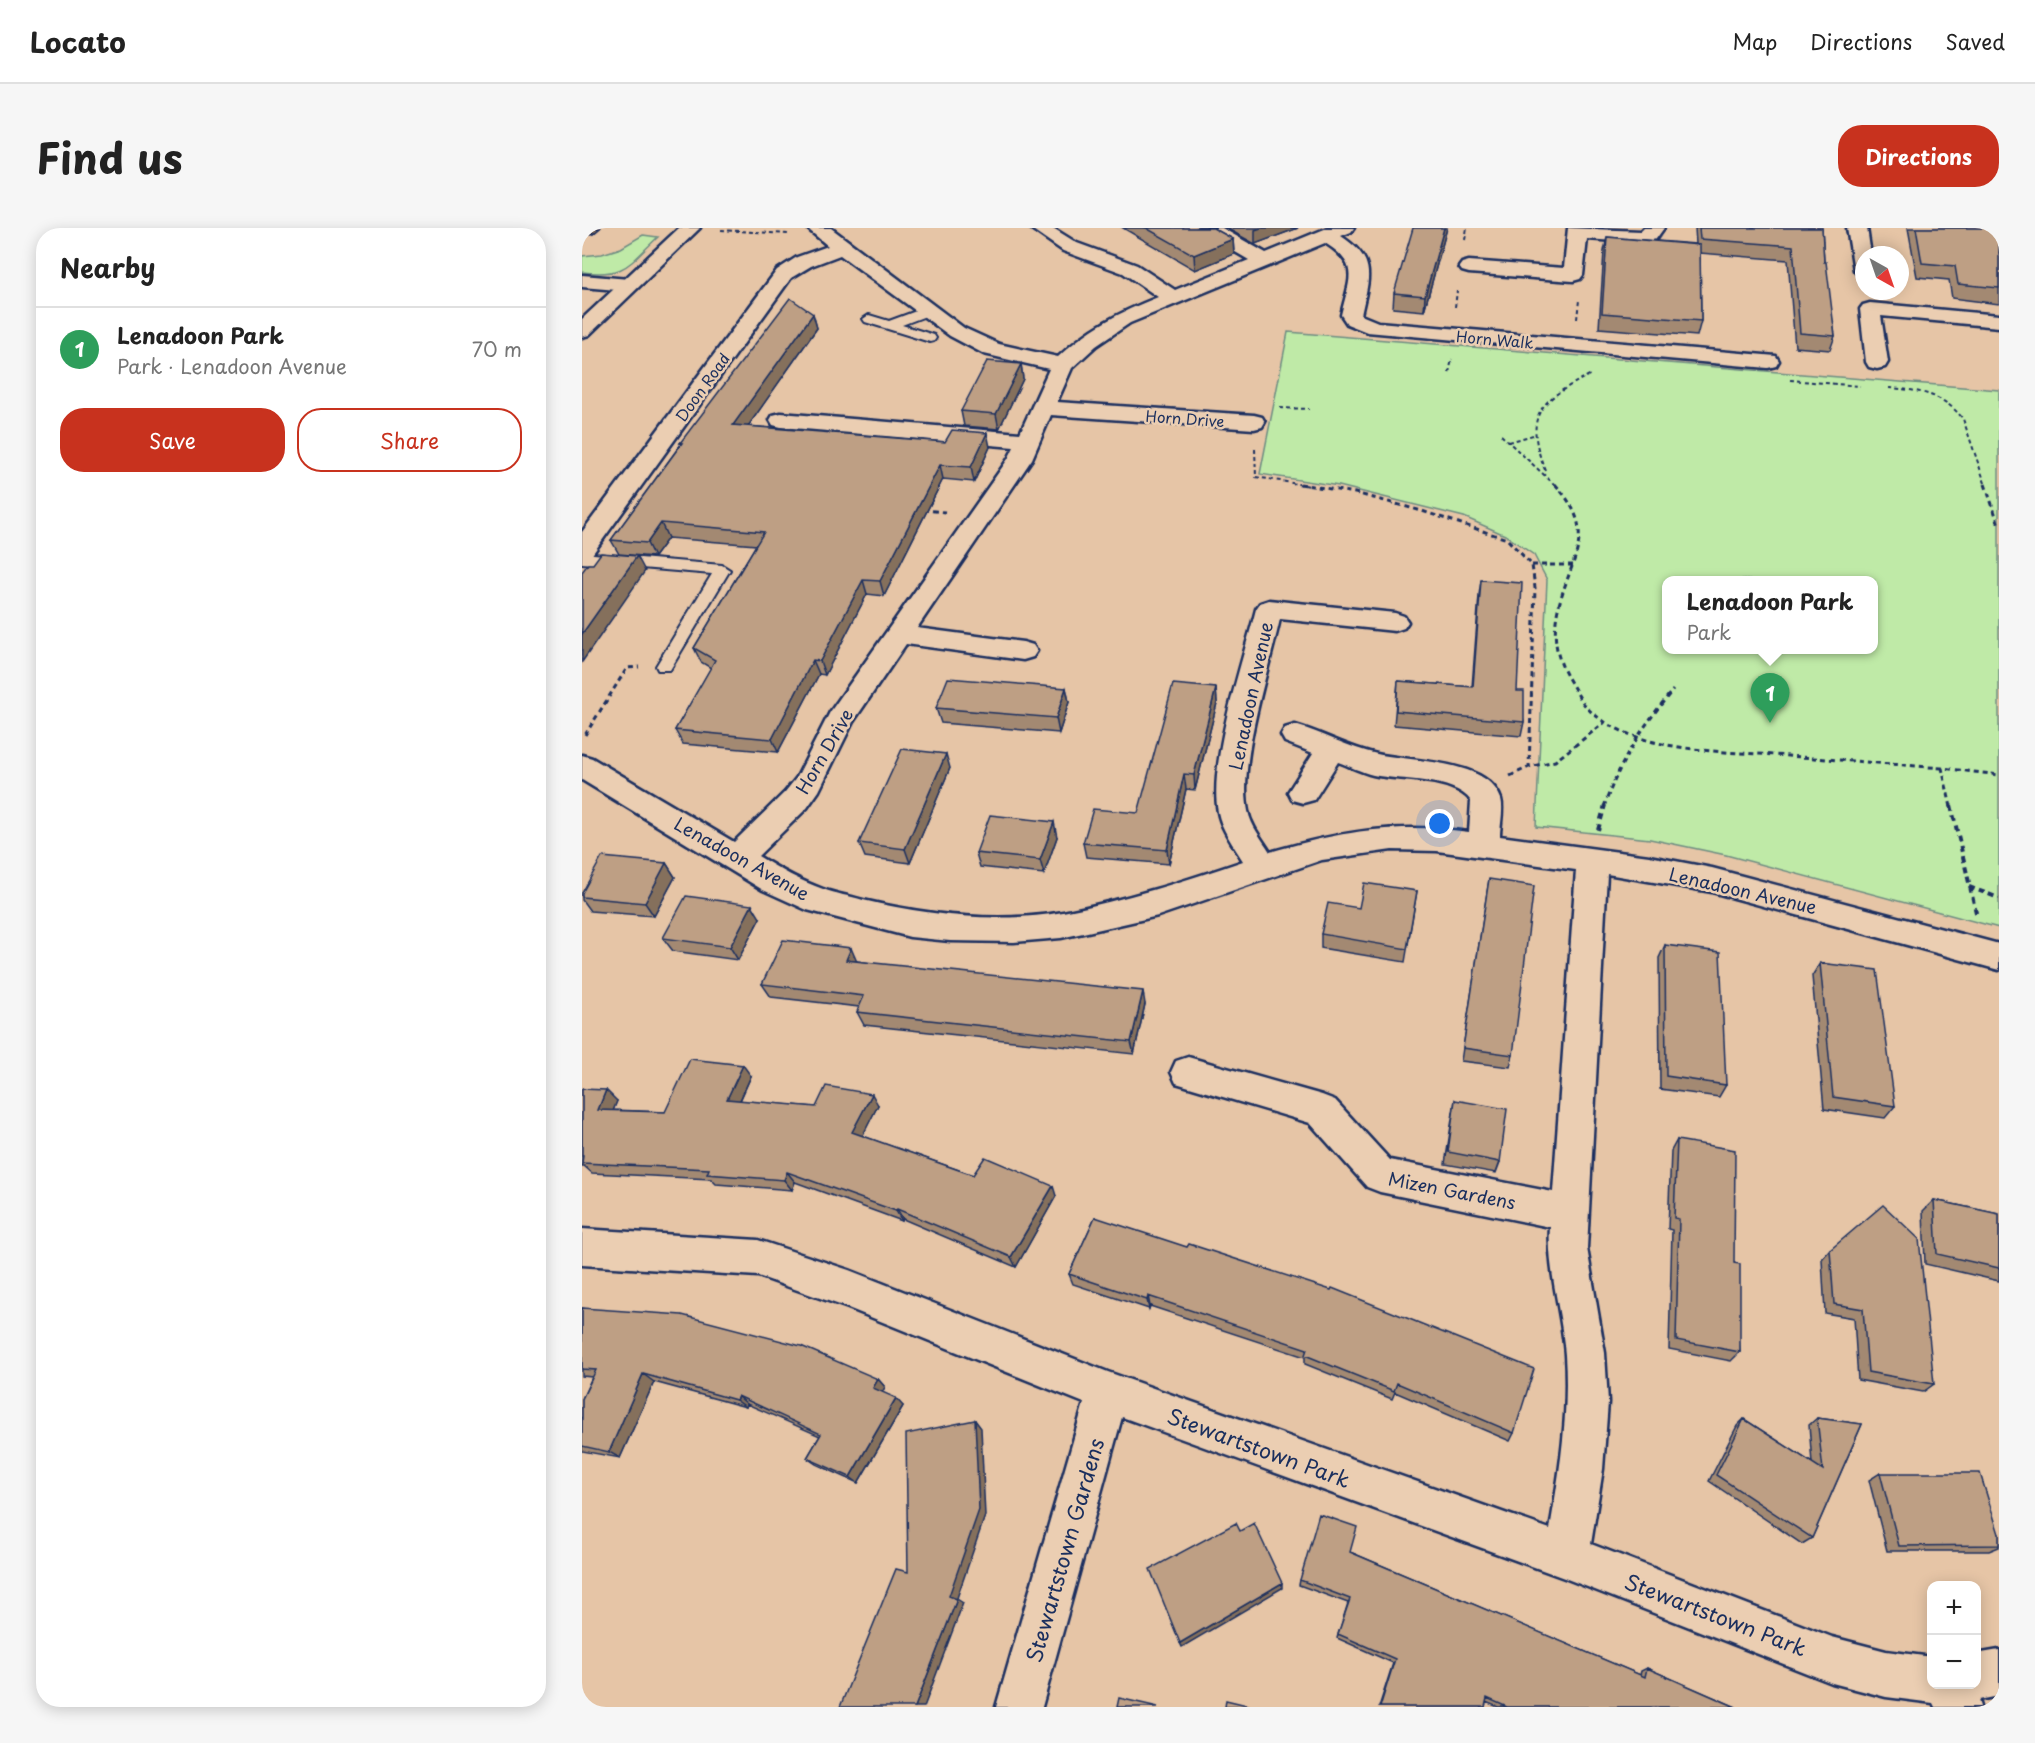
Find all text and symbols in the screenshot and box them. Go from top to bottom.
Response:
text: Locato [30,20,126,63]
text: Map [1732,25,1777,57]
text: Directions [1810,25,1912,57]
text: Saved [1945,25,2005,57]
text: Find us [36,125,183,188]
button: Directions [1838,125,1999,187]
north arrow [1855,246,1909,300]
text: Nearby [60,248,155,287]
text: Lenadoon Park [117,318,284,351]
street label: Horn Walk [1455,324,1535,354]
text: 1 [75,334,84,364]
text: 70 m [472,334,522,364]
street label: Doon Road [669,348,735,426]
text: Park · Lenadoon Avenue [117,351,347,381]
street label: Horn Drive [1145,404,1225,432]
button: Save [60,408,285,472]
button: Share [297,408,522,472]
popup [1662,576,1878,654]
text: Lenadoon Park [1687,584,1853,617]
text: Park [1687,617,1731,647]
street label: Lenadoon Avenue [1221,619,1279,773]
pin: 1 [1750,674,1790,723]
street label: Horn Drive [789,703,859,799]
your location [1425,809,1454,838]
street label: Lenadoon Avenue [669,810,815,906]
street label: Lenadoon Avenue [1666,860,1820,920]
street label: Mizen Gardens [1386,1164,1518,1216]
street label: Stewartstown Park [1163,1399,1355,1495]
street label: Stewartstown Gardens [1017,1434,1111,1666]
street label: Stewartstown Park [1620,1565,1812,1664]
map controls [1927,1581,1981,1689]
button: + [1927,1581,1981,1635]
button: − [1927,1635,1981,1689]

